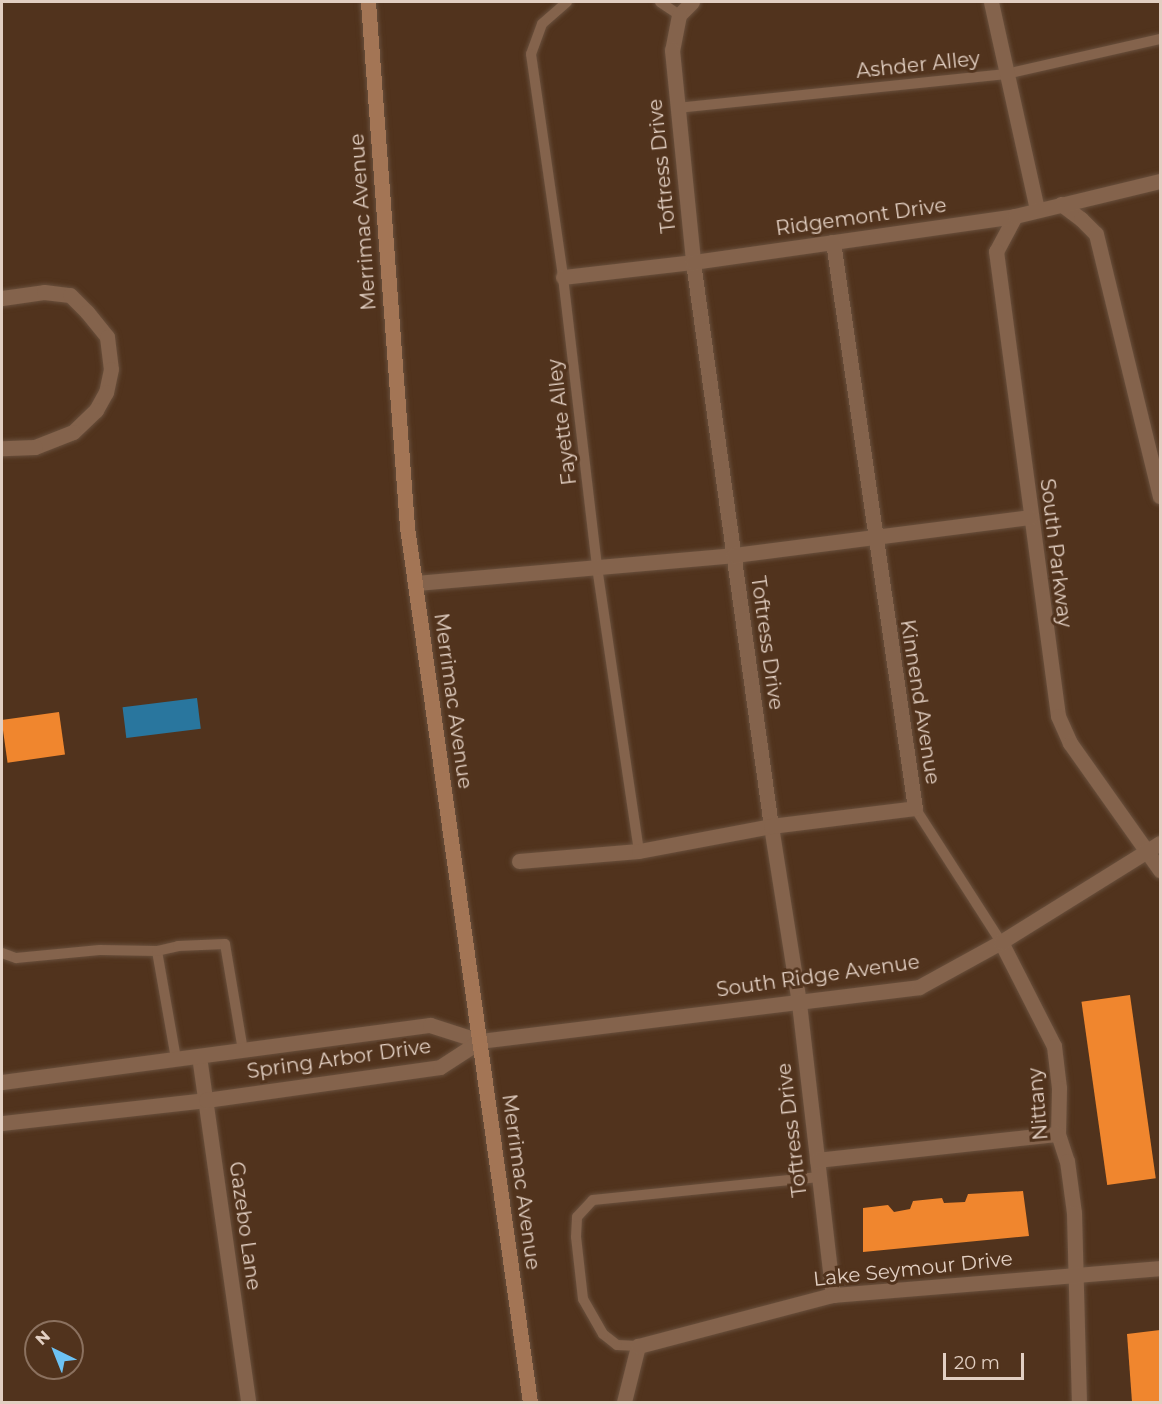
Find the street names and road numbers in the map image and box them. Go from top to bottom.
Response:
street label: Ashder Alley [855,47,981,83]
street label: Toftress Drive [643,98,681,234]
street label: Merrimac Avenue [345,133,381,311]
street label: Ridgemont Drive [774,193,948,241]
street label: Fayette Alley [542,357,582,487]
street label: South Parkway [1035,477,1077,629]
street label: Toftress Drive [746,575,788,711]
street label: Merrimac Avenue [429,612,477,790]
street label: Kinnend Avenue [895,618,945,786]
street label: South Ridge Avenue [715,950,921,1002]
street label: Spring Arbor Drive [245,1034,433,1084]
street label: Toftress Drive [772,1062,812,1198]
street label: Nittany [1023,1067,1053,1141]
street label: Merrimac Avenue [497,1093,545,1271]
street label: Gazebo Lane [224,1160,266,1292]
street label: Lake Seymour Drive [812,1247,1014,1291]

